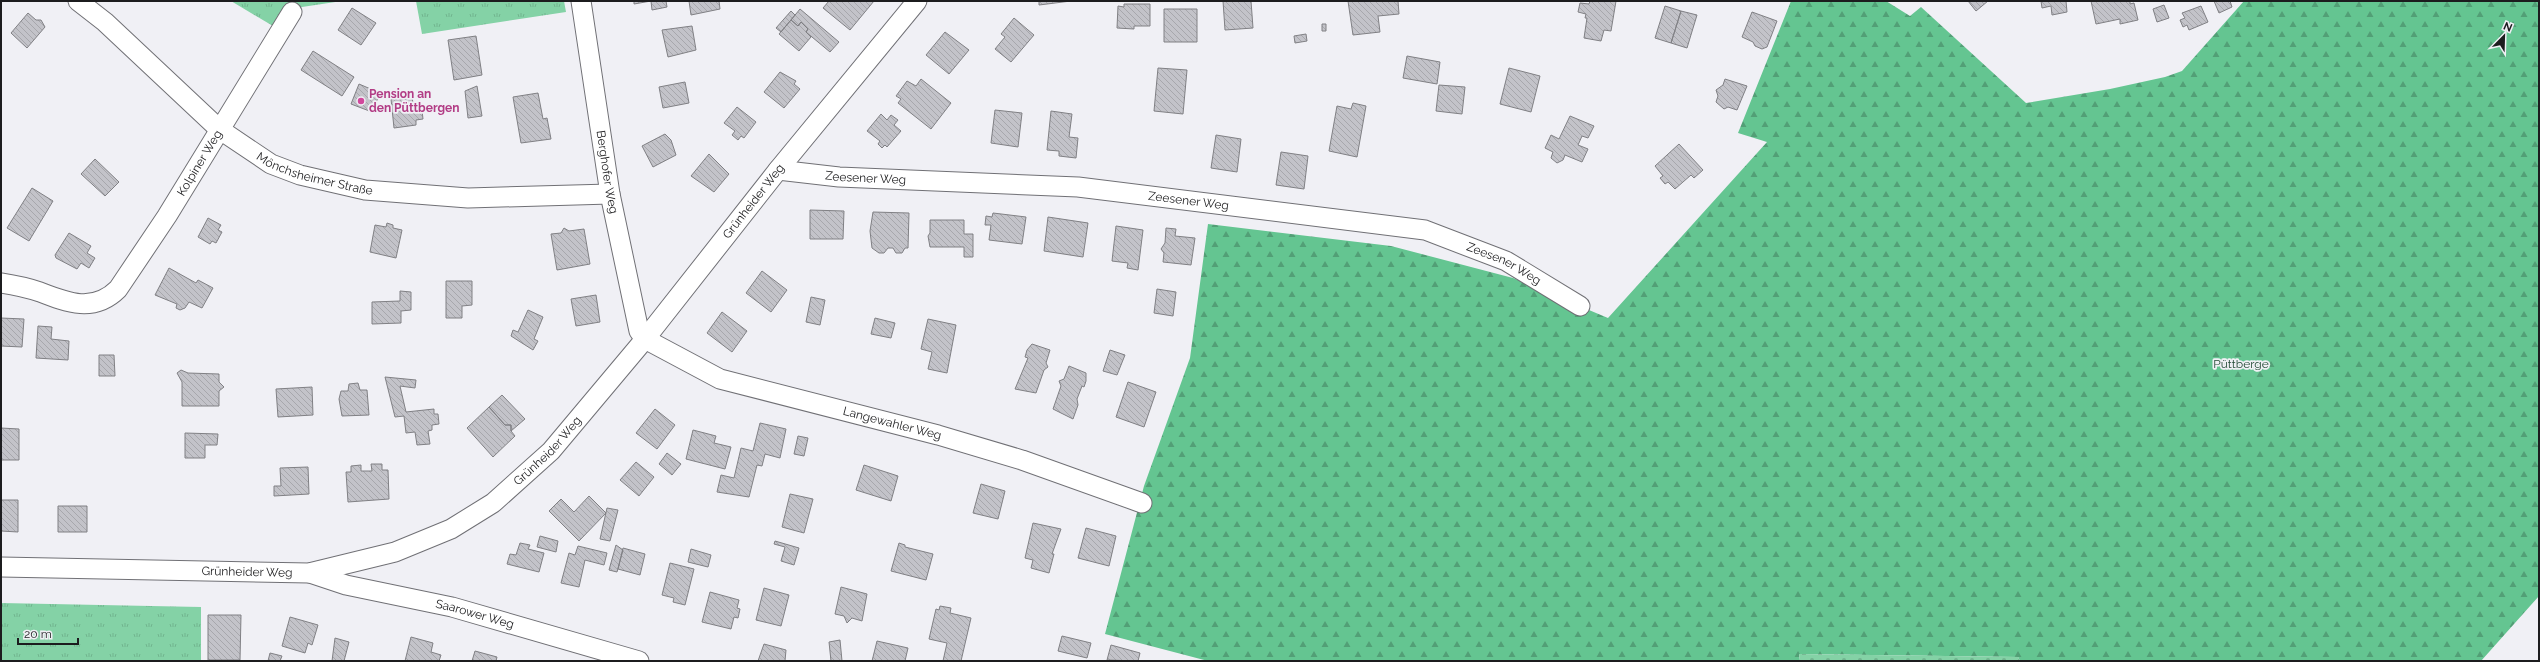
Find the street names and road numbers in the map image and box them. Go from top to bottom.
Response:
street label: Kolpiner Weg [174,127,225,198]
street label: Berghofer Weg [594,129,621,215]
street label: Mönchsheimer Straße [254,149,373,198]
street label: Grünheider Weg [720,161,787,241]
street label: Zeesener Weg [824,168,906,187]
street label: Zeesener Weg [1147,189,1230,213]
street label: Zeesener Weg [1465,240,1543,288]
street label: Langewahler Weg [841,404,943,443]
street label: Grünheider Weg [511,414,584,488]
street label: Grünheider Weg [201,564,293,580]
street label: Saarower Weg [434,597,516,632]

